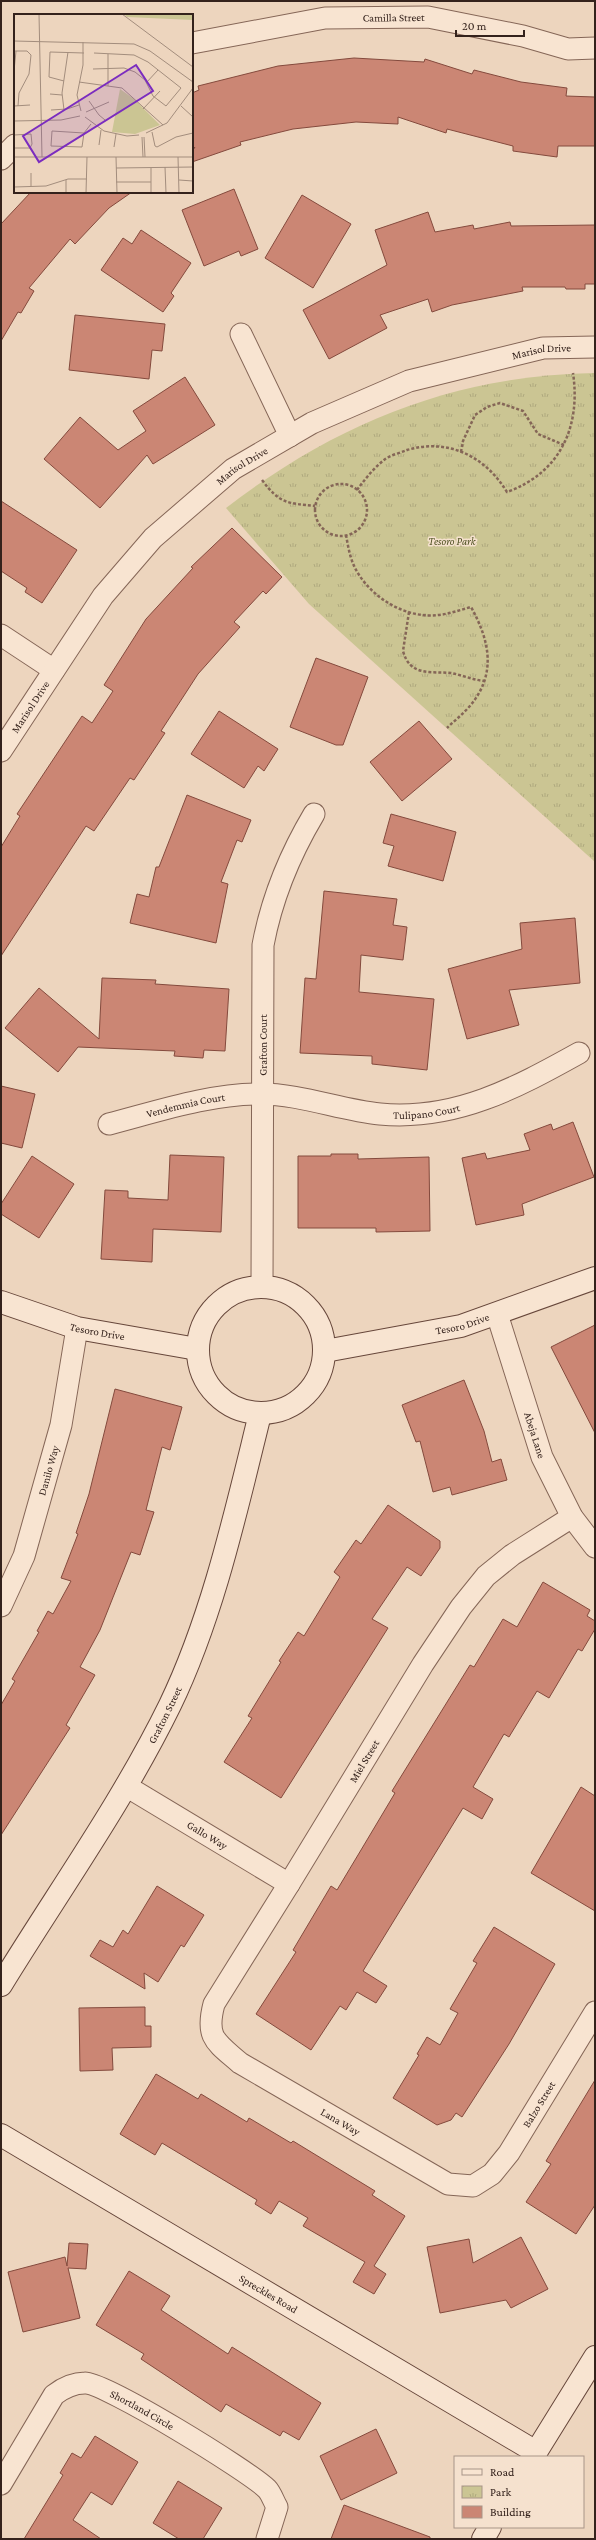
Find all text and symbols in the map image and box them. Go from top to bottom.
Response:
street label: Camilla Street [363,11,425,24]
scale bar [456,12,524,38]
inset map [14,14,193,193]
text: 20 m [462,19,487,33]
street label: Marisol Drive [511,341,571,361]
street label: Marisol Drive [213,444,270,487]
park label: Tesoro Park [428,535,477,547]
street label: Marisol Drive [9,678,52,735]
street label: Grafton Court [257,1014,269,1076]
street label: Vendemmia Court [145,1090,226,1120]
street label: Tulipano Court [393,1101,461,1122]
street label: Tesoro Drive [434,1310,491,1337]
street label: Tesoro Drive [68,1320,126,1342]
street label: Abeja Lane [522,1410,548,1460]
street label: Danilo Way [35,1443,62,1497]
street label: Grafton Street [145,1684,184,1745]
street label: Miel Street [347,1737,382,1784]
street label: Gallo Way [185,1818,231,1853]
street label: Balzo Street [520,2079,558,2130]
street label: Lana Way [319,2105,363,2139]
street label: Spreckles Road [237,2272,300,2316]
street label: Shortland Circle [108,2387,176,2432]
legend [454,2456,584,2528]
text: Road [490,2465,515,2479]
text: Park [490,2485,512,2499]
text: Building [490,2505,531,2519]

